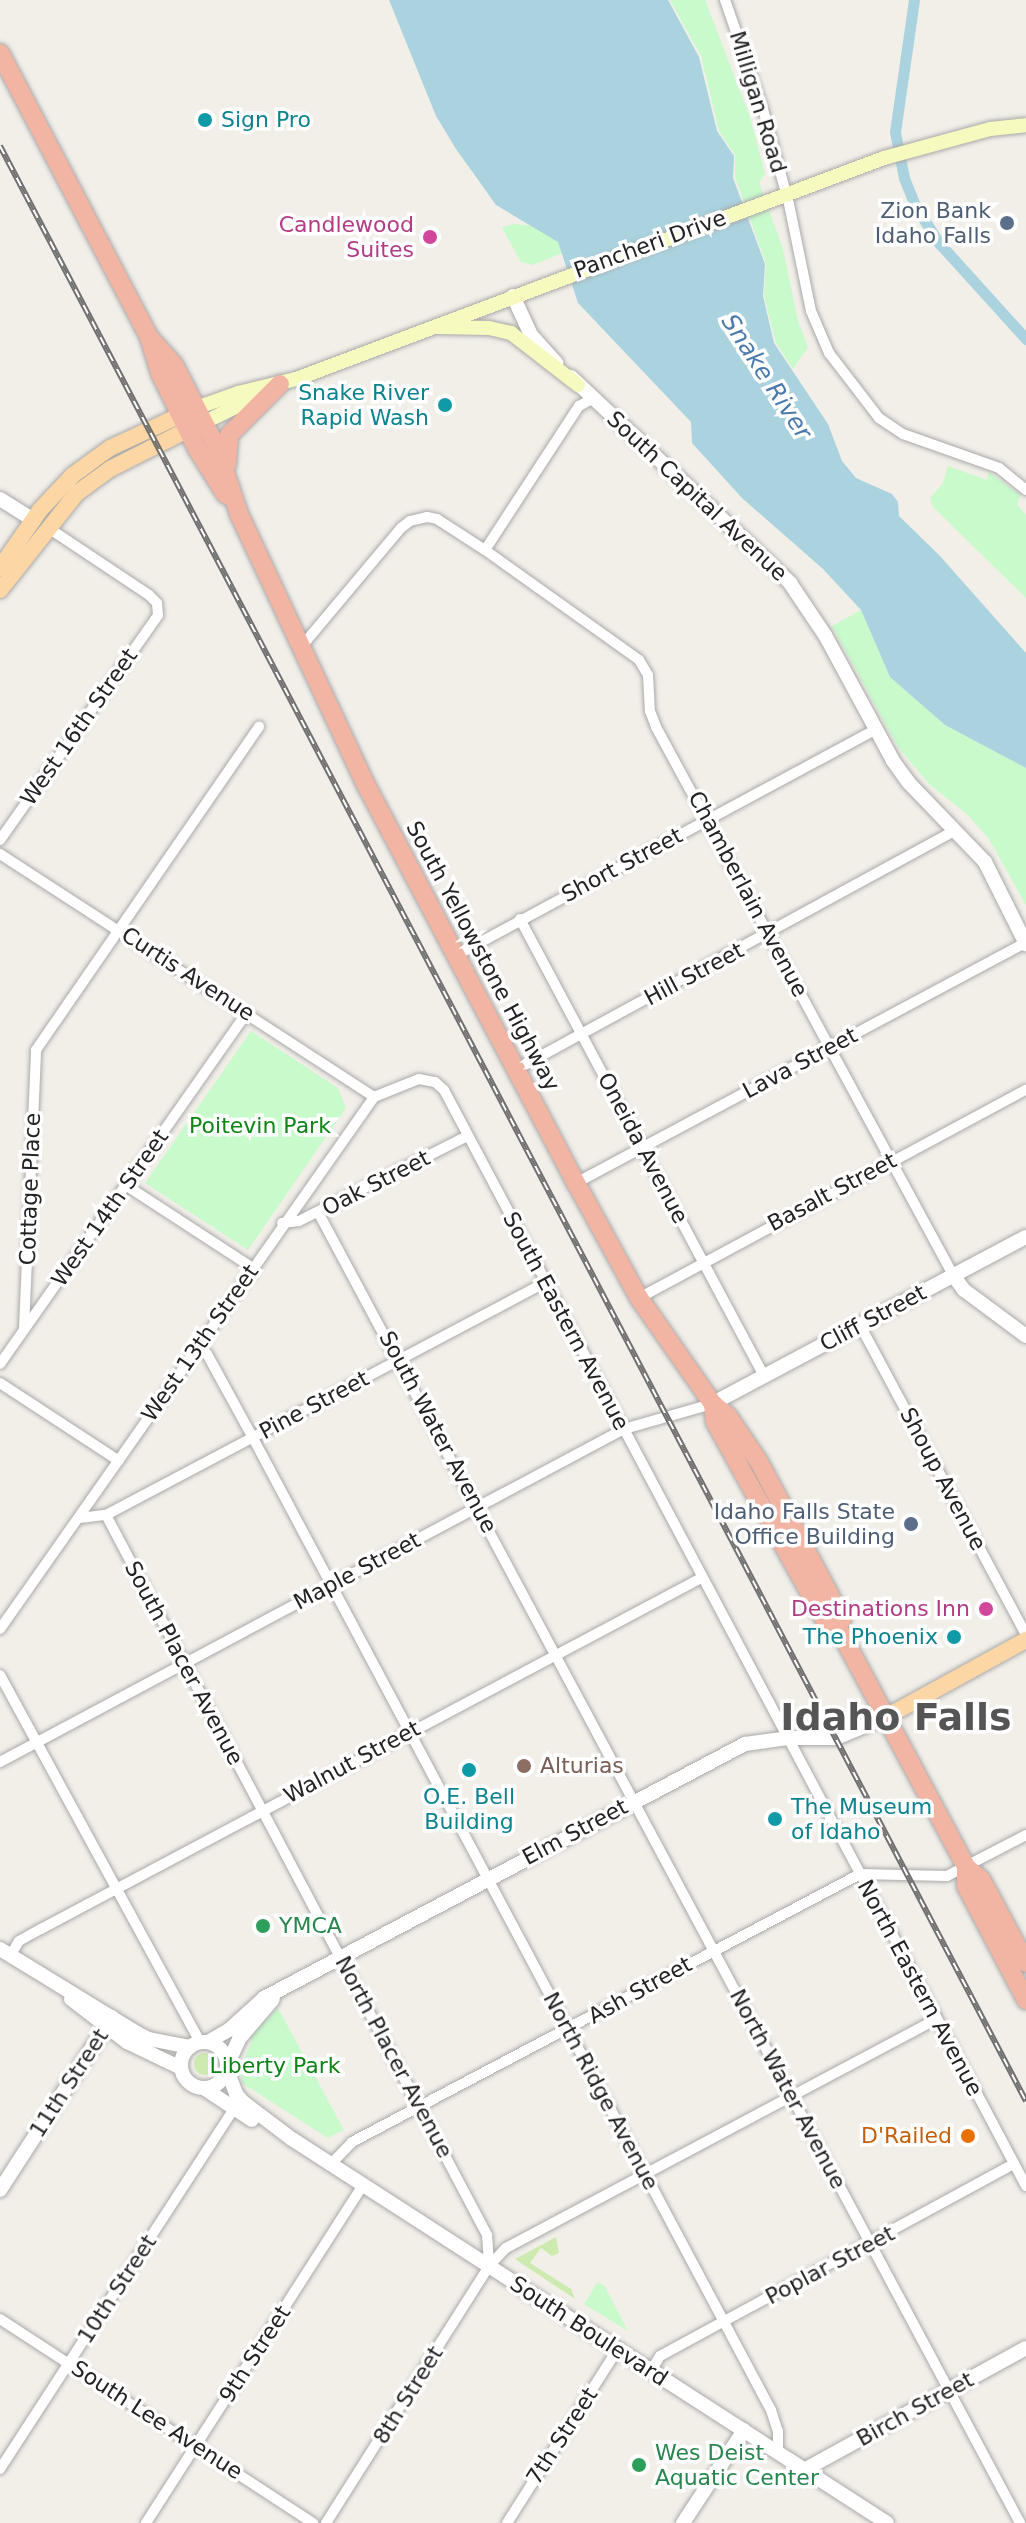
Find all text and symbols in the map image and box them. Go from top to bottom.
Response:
street label: Milligan Road [724,28,792,176]
place label: Sign Pro [221,107,311,133]
marker: Sign Pro [196,111,214,129]
place label: Zion Bank Idaho Falls [875,197,991,248]
street label: Pancheri Drive [570,204,730,284]
place label: Candlewood Suites [279,211,414,262]
marker: Zion Bank Idaho Falls [998,214,1016,232]
marker: Candlewood Suites [421,228,439,246]
water label: Snake River [715,309,817,445]
place label: Snake River Rapid Wash [298,379,429,430]
marker: Snake River Rapid Wash [436,396,454,414]
street label: South Capital Avenue [601,406,793,586]
street label: West 16th Street [15,643,143,811]
street label: Chamberlain Avenue [683,787,813,1001]
street label: South Yellowstone Highway [401,817,565,1095]
street label: Short Street [557,822,687,908]
street label: Curtis Avenue [117,921,259,1027]
street label: Hill Street [640,937,748,1011]
street label: Lava Street [738,1022,862,1104]
street label: Oneida Avenue [592,1068,694,1228]
street label: Cottage Place [14,1112,46,1266]
park label: Poitevin Park [189,1113,331,1139]
street label: West 14th Street [46,1124,174,1292]
street label: Oak Street [318,1145,434,1221]
street label: Basalt Street [763,1147,901,1237]
street label: South Eastern Avenue [497,1207,635,1435]
street label: West 13th Street [136,1259,264,1427]
street label: Cliff Street [815,1279,931,1357]
street label: South Water Avenue [374,1327,502,1537]
street label: Pine Street [255,1365,373,1445]
street label: Shoup Avenue [894,1403,992,1555]
place label: Idaho Falls State Office Building [714,1498,895,1550]
marker: Idaho Falls State Office Building [902,1515,920,1533]
street label: Maple Street [289,1527,425,1615]
street label: South Placer Avenue [119,1557,249,1769]
place label: Destinations Inn [791,1596,970,1622]
marker: Destinations Inn [977,1600,995,1618]
place label: The Phoenix [803,1624,938,1650]
marker: The Phoenix [945,1628,963,1646]
district label: Idaho Falls [780,1695,1012,1741]
street label: Walnut Street [279,1715,425,1809]
place label: Alturias [540,1753,624,1779]
marker: Alturias [515,1757,533,1775]
marker: O.E. Bell Building [460,1761,478,1779]
place label: O.E. Bell Building [423,1783,515,1834]
street label: Elm Street [518,1793,632,1871]
place label: The Museum of Idaho [791,1793,932,1844]
marker: The Museum of Idaho [766,1810,784,1828]
street label: North Eastern Avenue [852,1875,988,2101]
place label: YMCA [279,1913,342,1939]
marker: YMCA [254,1917,272,1935]
street label: Ash Street [584,1951,696,2029]
street label: North Placer Avenue [330,1952,458,2162]
street label: North Water Avenue [724,1985,852,2193]
street label: North Ridge Avenue [538,1988,664,2194]
street label: 11th Street [24,2024,114,2142]
park label: Liberty Park [209,2053,341,2079]
place label: D'Railed [861,2123,952,2149]
marker: D'Railed [959,2127,977,2145]
street label: Poplar Street [761,2220,899,2310]
street label: 10th Street [72,2230,162,2348]
street label: South Boulevard [505,2270,673,2392]
street label: 9th Street [214,2301,296,2407]
street label: 8th Street [368,2341,448,2449]
street label: South Lee Avenue [67,2355,247,2485]
street label: Birch Street [852,2366,978,2452]
street label: 7th Street [521,2383,603,2489]
place label: Wes Deist Aquatic Center [655,2439,819,2490]
marker: Wes Deist Aquatic Center [630,2456,648,2474]

